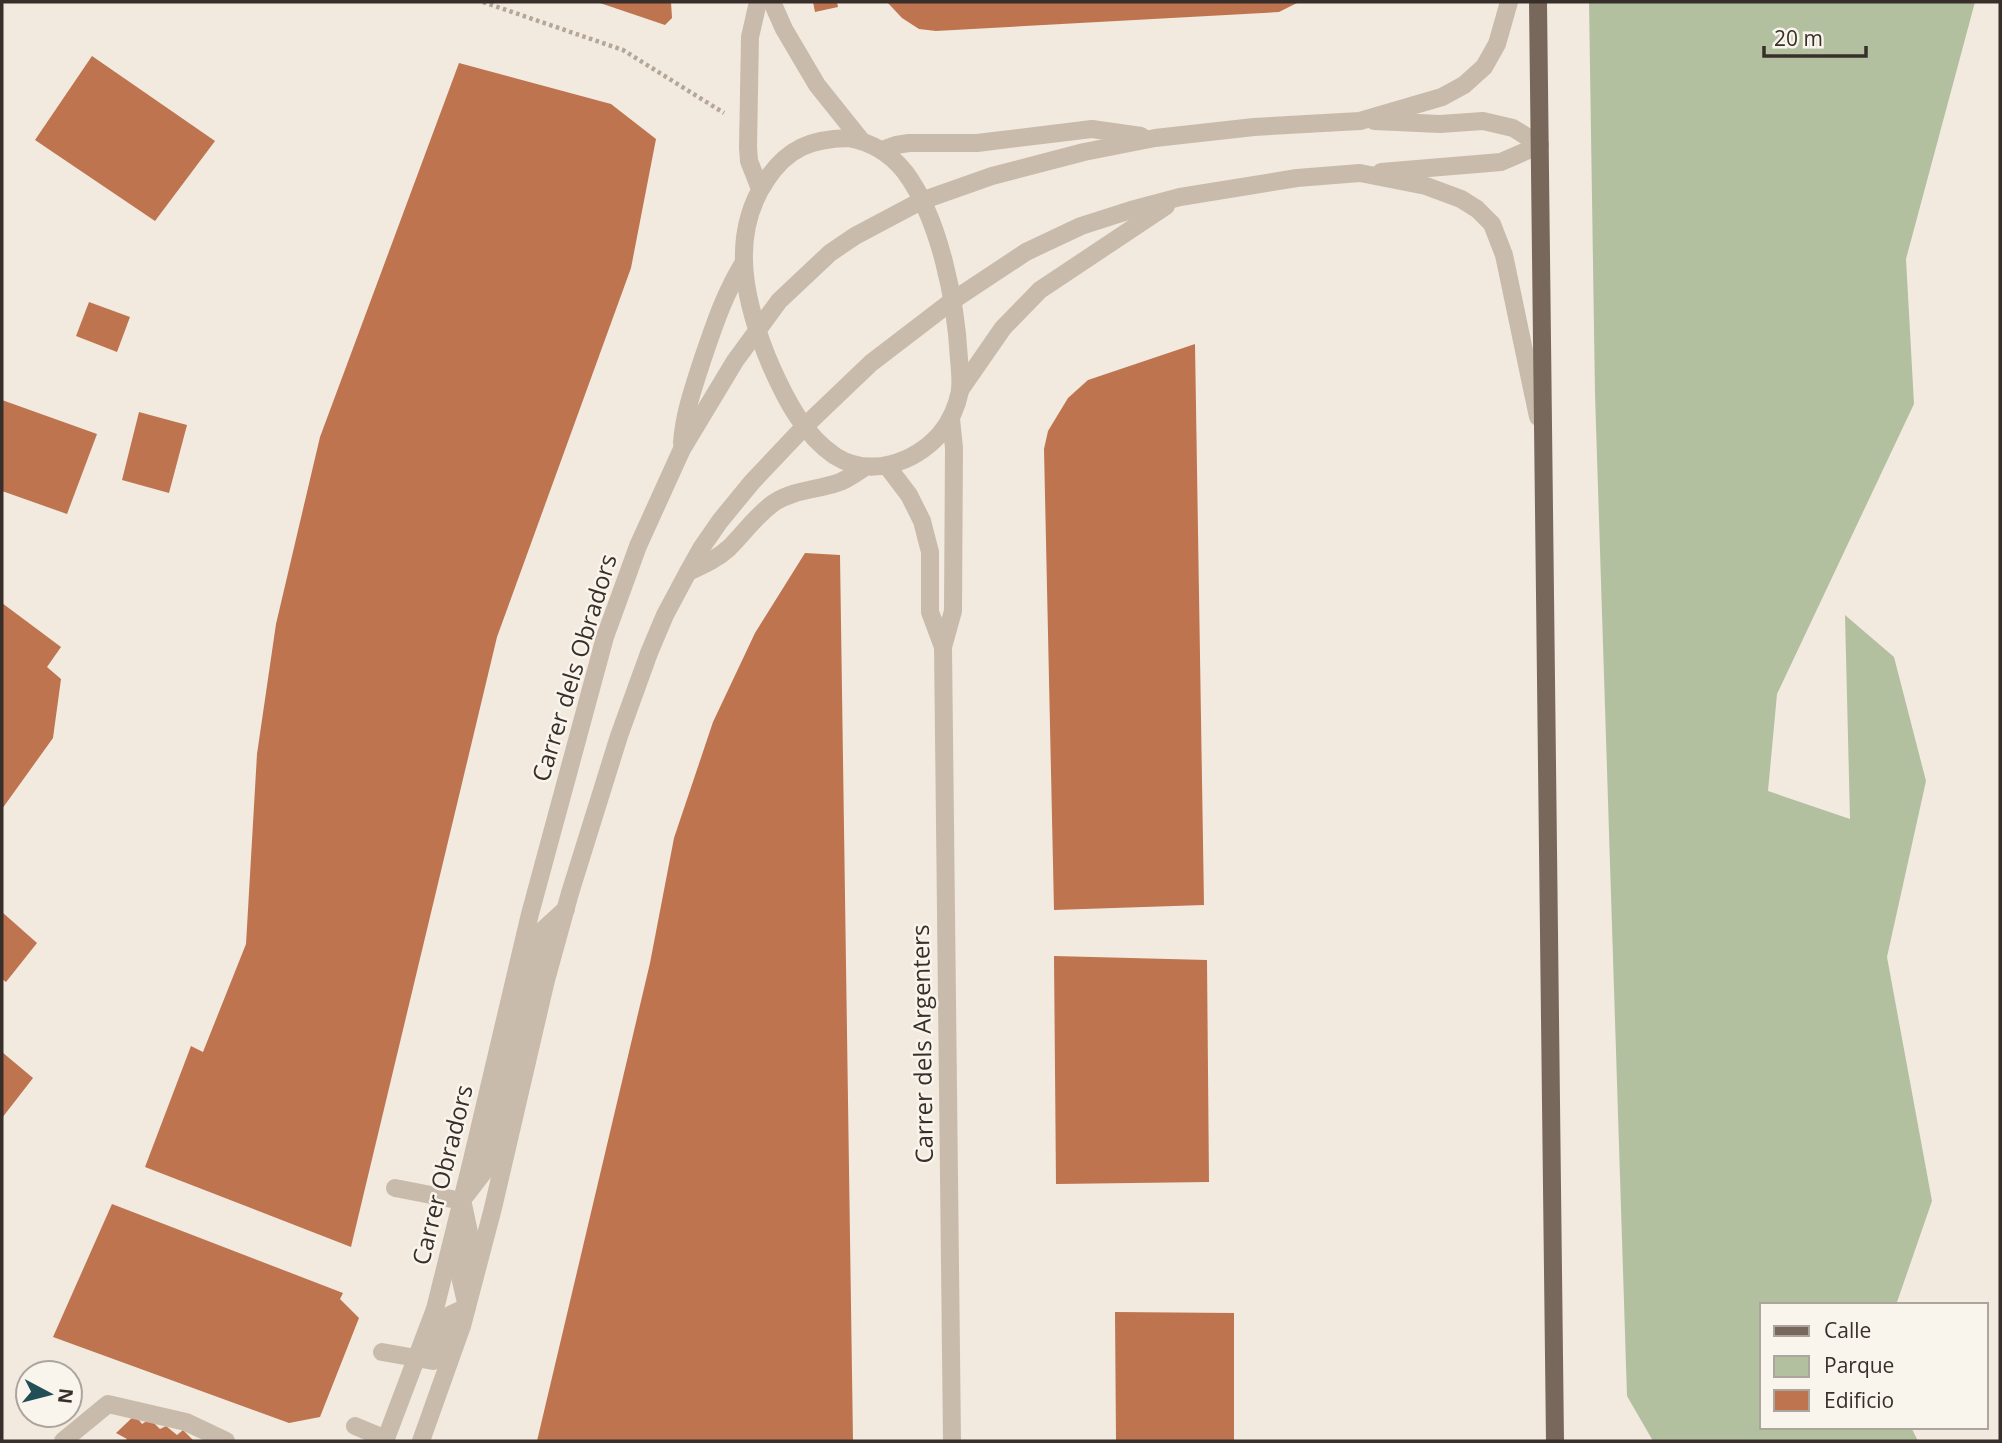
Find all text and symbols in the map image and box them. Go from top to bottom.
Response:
scale bar [1764,14,1866,58]
text: 20 m [1774,24,1823,52]
street label: Carrer dels Obradors [523,550,624,785]
street label: Carrer dels Argenters [903,924,940,1164]
street label: Carrer Obradors [403,1081,480,1268]
legend [1760,1303,1988,1429]
text: Calle [1824,1316,1871,1344]
text: Parque [1824,1351,1894,1379]
north arrow [14,1359,84,1429]
text: Edificio [1824,1386,1894,1414]
text: N [52,1387,80,1405]

